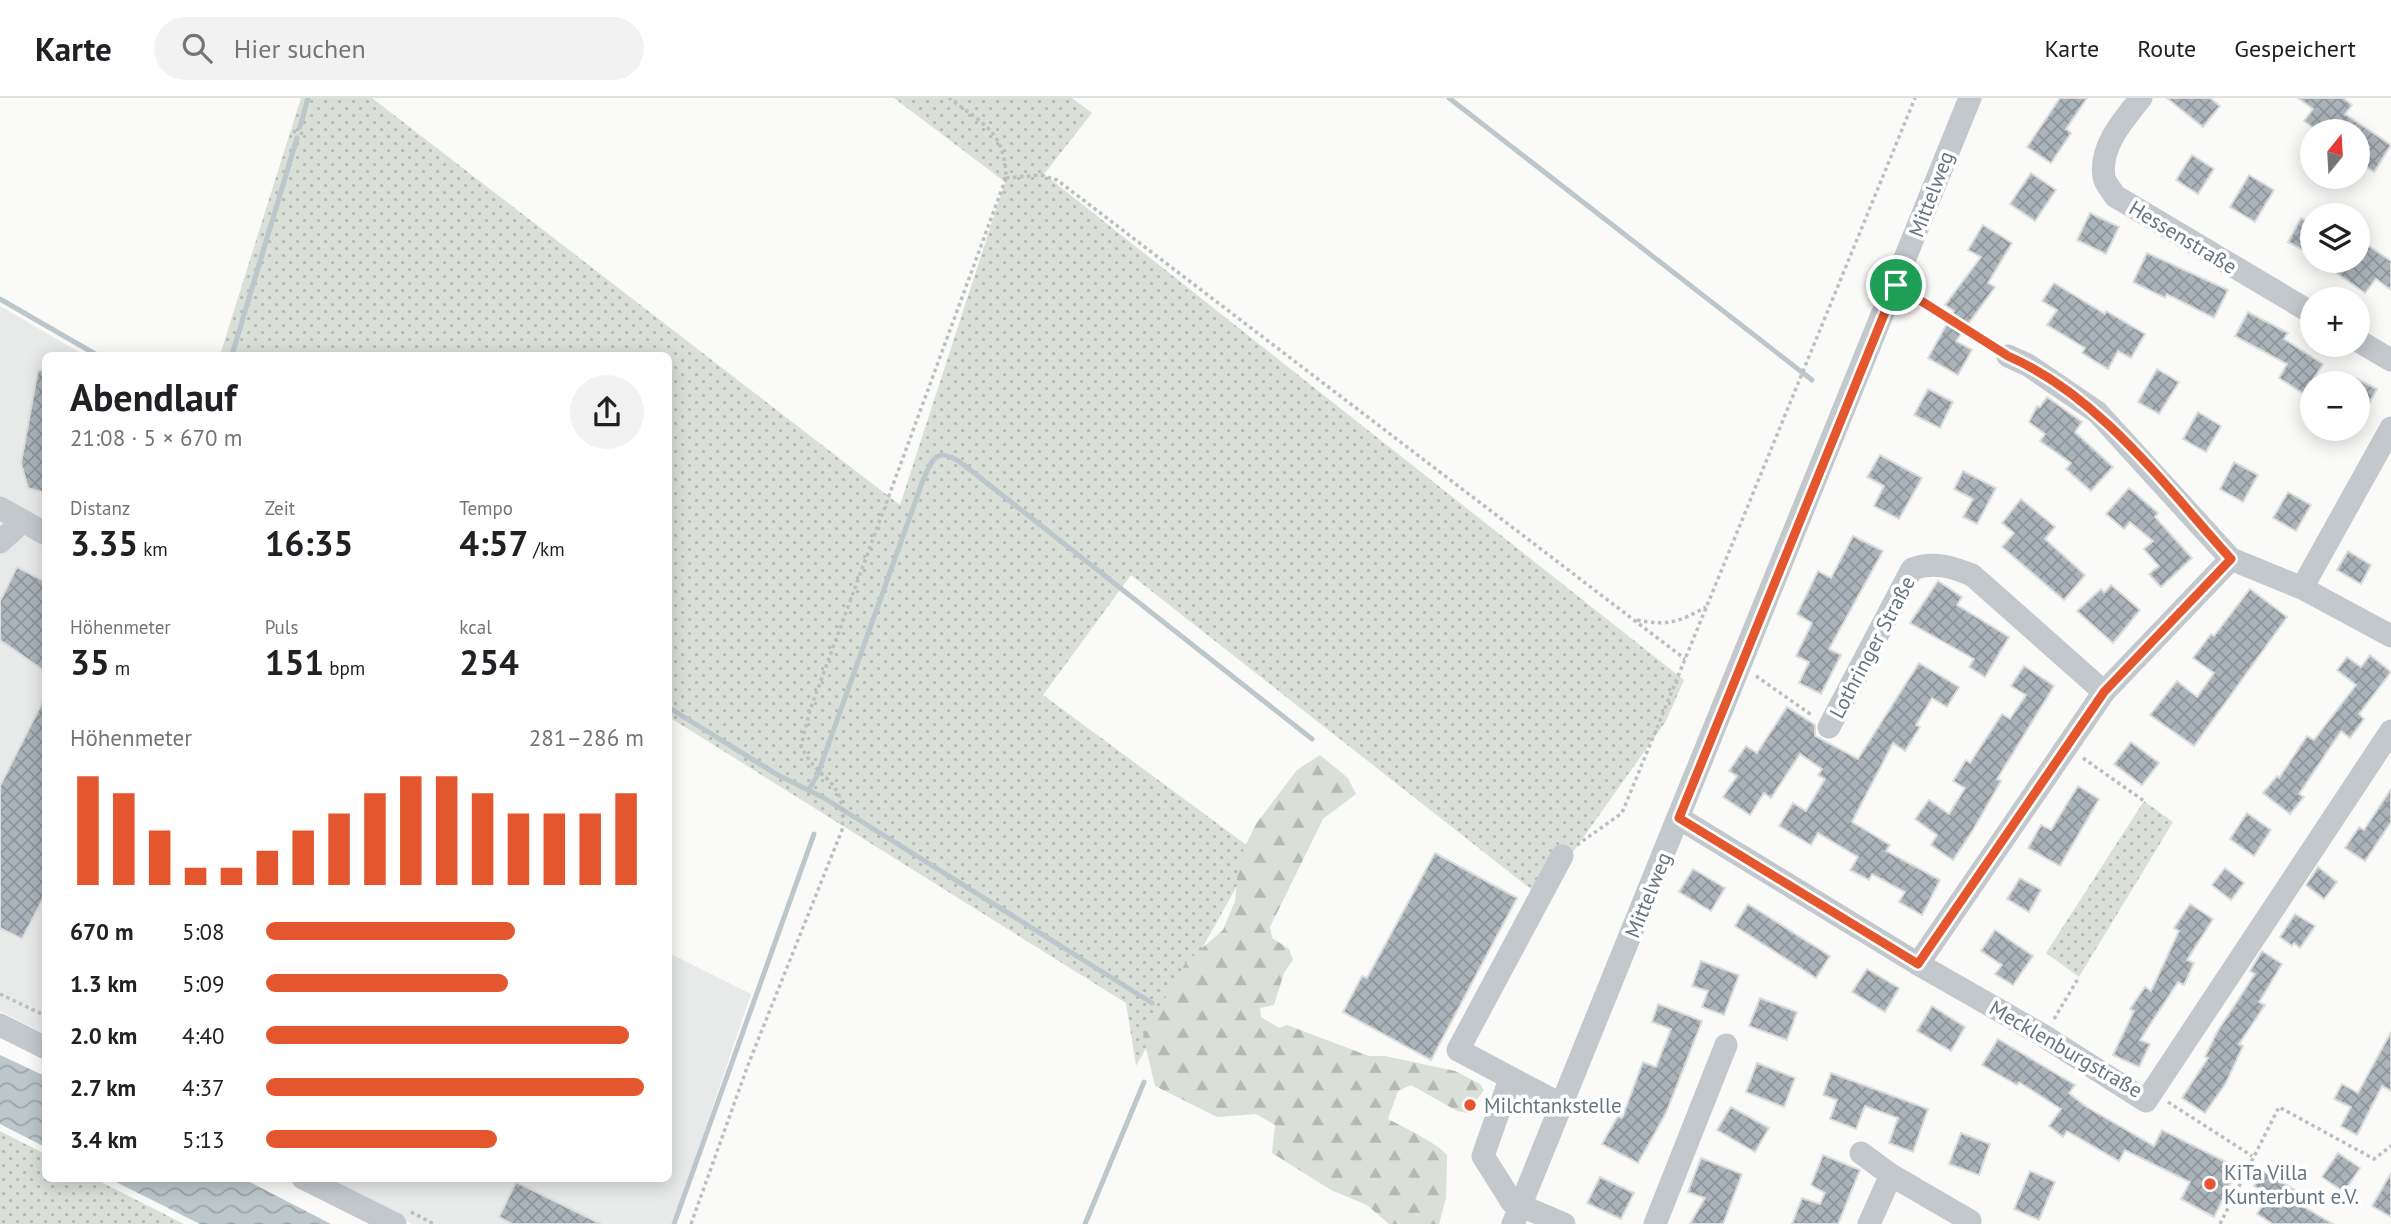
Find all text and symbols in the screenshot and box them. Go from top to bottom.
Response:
search box [154,17,644,80]
text: Karte [35,27,112,70]
icon: search [178,29,216,67]
text: Hier suchen [234,32,366,65]
text: Karte [2044,33,2099,64]
text: Route [2137,33,2196,64]
text: Gespeichert [2234,33,2356,64]
north arrow [2300,119,2370,189]
map controls [2300,119,2370,441]
street label: Mittelweg [1902,147,1960,241]
street label: Hessenstraße [2124,194,2242,280]
button: layers [2300,203,2370,273]
pin [1866,255,1926,315]
icon: arrive [1877,266,1915,304]
button: + [2300,287,2370,357]
button: − [2300,371,2370,441]
text: Abendlauf [70,372,237,421]
button: share [570,375,644,449]
text: 21:08 · 5 × 670 m [70,423,242,452]
text: Distanz [70,496,130,520]
text: Zeit [265,496,295,520]
text: Tempo [459,496,513,520]
text: 3.35 [70,520,138,566]
text: 16:35 [265,520,353,566]
text: 4:57 [459,520,528,566]
text: km [138,537,168,561]
text: /km [528,537,565,561]
street label: Lothringer Straße [1823,571,1921,723]
text: Höhenmeter [70,615,171,639]
text: Puls [265,615,298,639]
text: kcal [459,615,492,639]
text: 35 [70,639,110,685]
text: 151 [265,639,324,685]
text: 254 [459,639,519,685]
text: m [110,656,130,680]
text: bpm [324,656,365,680]
text: Höhenmeter [70,723,192,752]
text: 281–286 m [529,723,644,752]
street label: Mittelweg [1619,848,1677,942]
text: 670 m [70,917,133,946]
text: 5:08 [182,917,225,946]
text: 1.3 km [70,969,137,998]
text: 5:09 [182,969,225,998]
street label: Mecklenburgstraße [1985,994,2147,1104]
text: 2.0 km [70,1021,137,1050]
text: 4:40 [182,1021,225,1050]
text: 2.7 km [70,1073,136,1102]
text: 4:37 [182,1073,225,1102]
place label: Milchtankstelle [1484,1092,1622,1119]
marker: Milchtankstelle [1462,1097,1478,1113]
text: 3.4 km [70,1125,137,1154]
text: 5:13 [182,1125,225,1154]
place label: KiTa Villa Kunterbunt e.V. [2224,1159,2359,1210]
marker: KiTa Villa Kunterbunt e.V. [2202,1176,2218,1192]

